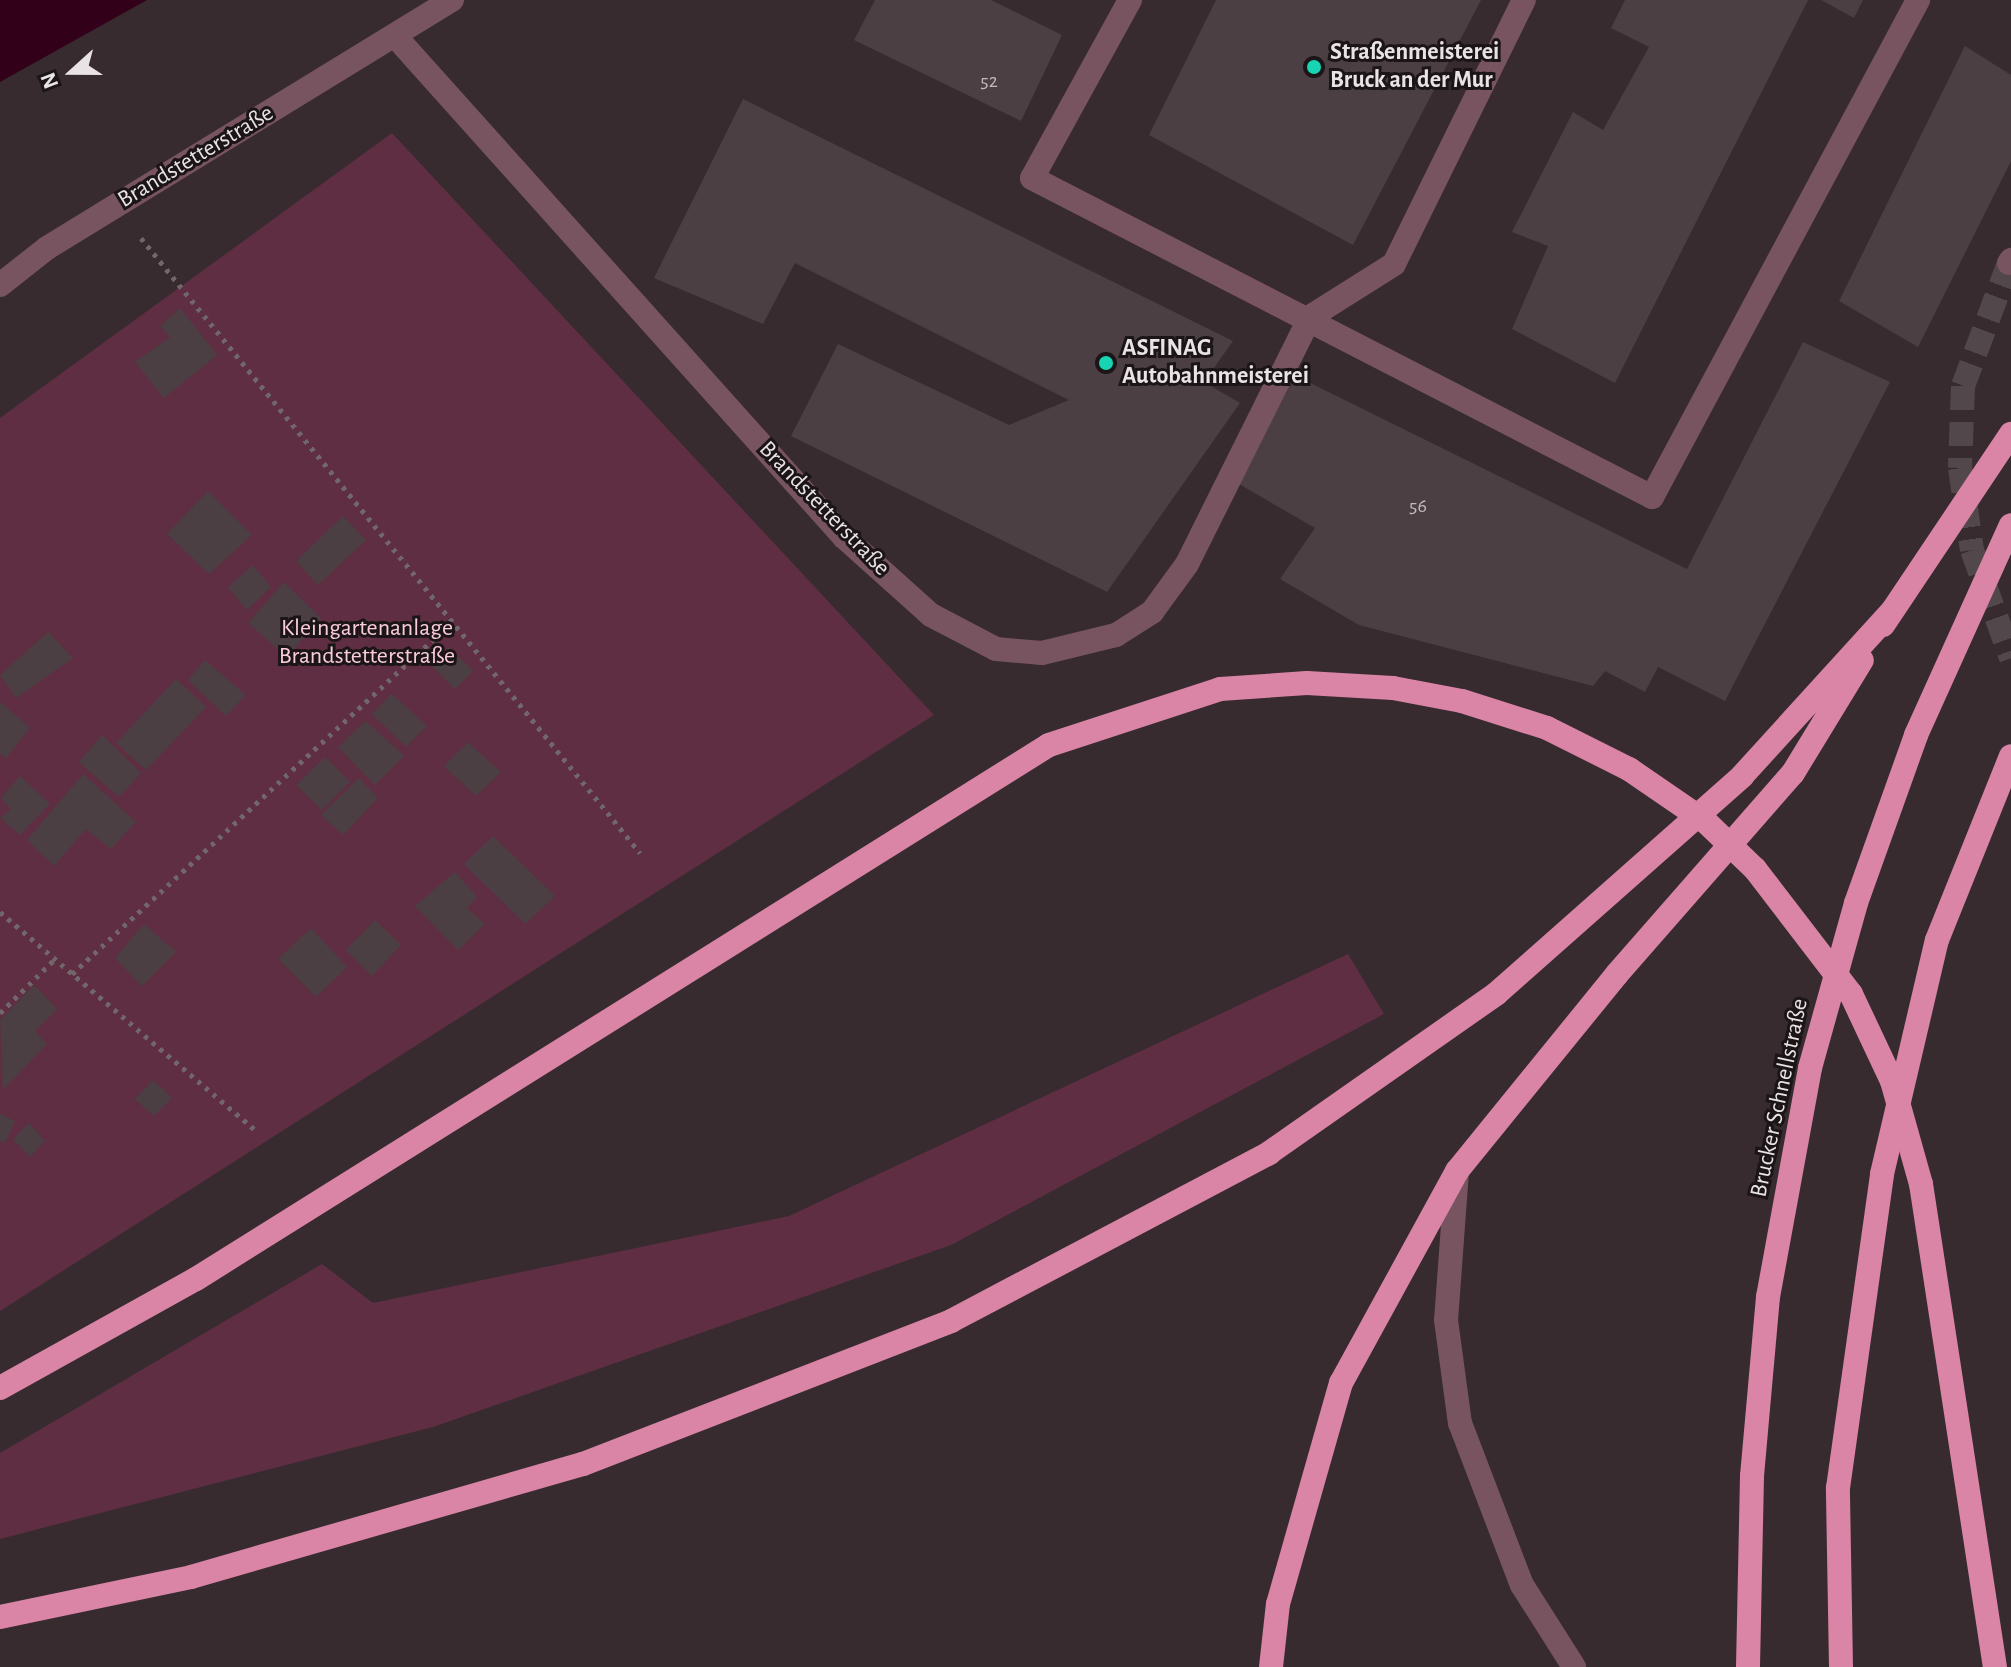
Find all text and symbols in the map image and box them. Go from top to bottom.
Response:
north arrow [32,32,112,112]
place label: Straßenmeisterei Bruck an der Mur [1330,39,1499,95]
marker: Straßenmeisterei Bruck an der Mur [1305,58,1323,76]
house number: 52 [980,69,998,93]
text: N [37,70,63,92]
street label: Brandstetterstraße [113,99,279,215]
place label: ASFINAG Autobahnmeisterei [1122,335,1309,391]
marker: ASFINAG Autobahnmeisterei [1097,354,1115,372]
street label: Brandstetterstraße [752,436,896,582]
house number: 56 [1409,494,1427,518]
park label: Kleingartenanlage Brandstetterstraße [279,615,455,671]
street label: Brucker Schnellstraße [1745,996,1815,1200]

